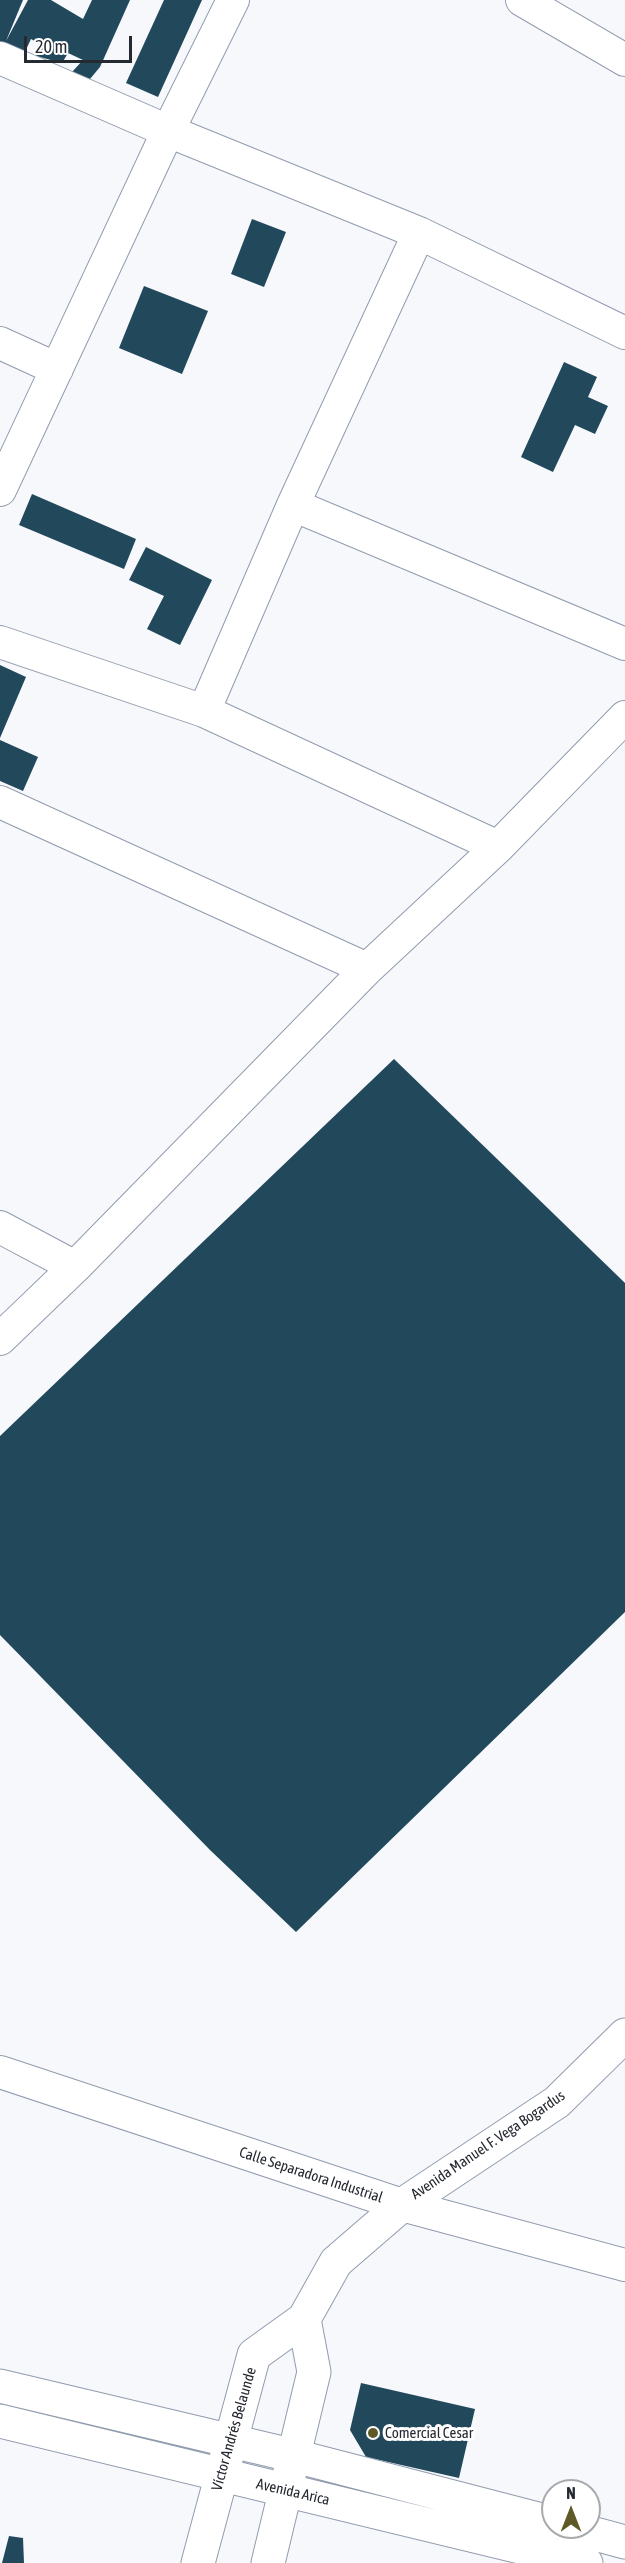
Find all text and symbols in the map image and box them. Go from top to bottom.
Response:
scale bar [27,24,135,62]
text: 20 m [35,36,67,57]
street label: Avenida Manuel F. Vega Bogardus [408,2087,568,2203]
street label: Calle Separadora Industrial [237,2143,385,2207]
street label: Víctor Andrés Belaunde [208,2365,260,2493]
place label: Comercial Cesar [385,2424,473,2442]
marker: Comercial Cesar [366,2426,380,2440]
street label: Avenida Arica [255,2475,331,2509]
north arrow [541,2479,601,2539]
text: N [566,2484,576,2502]

